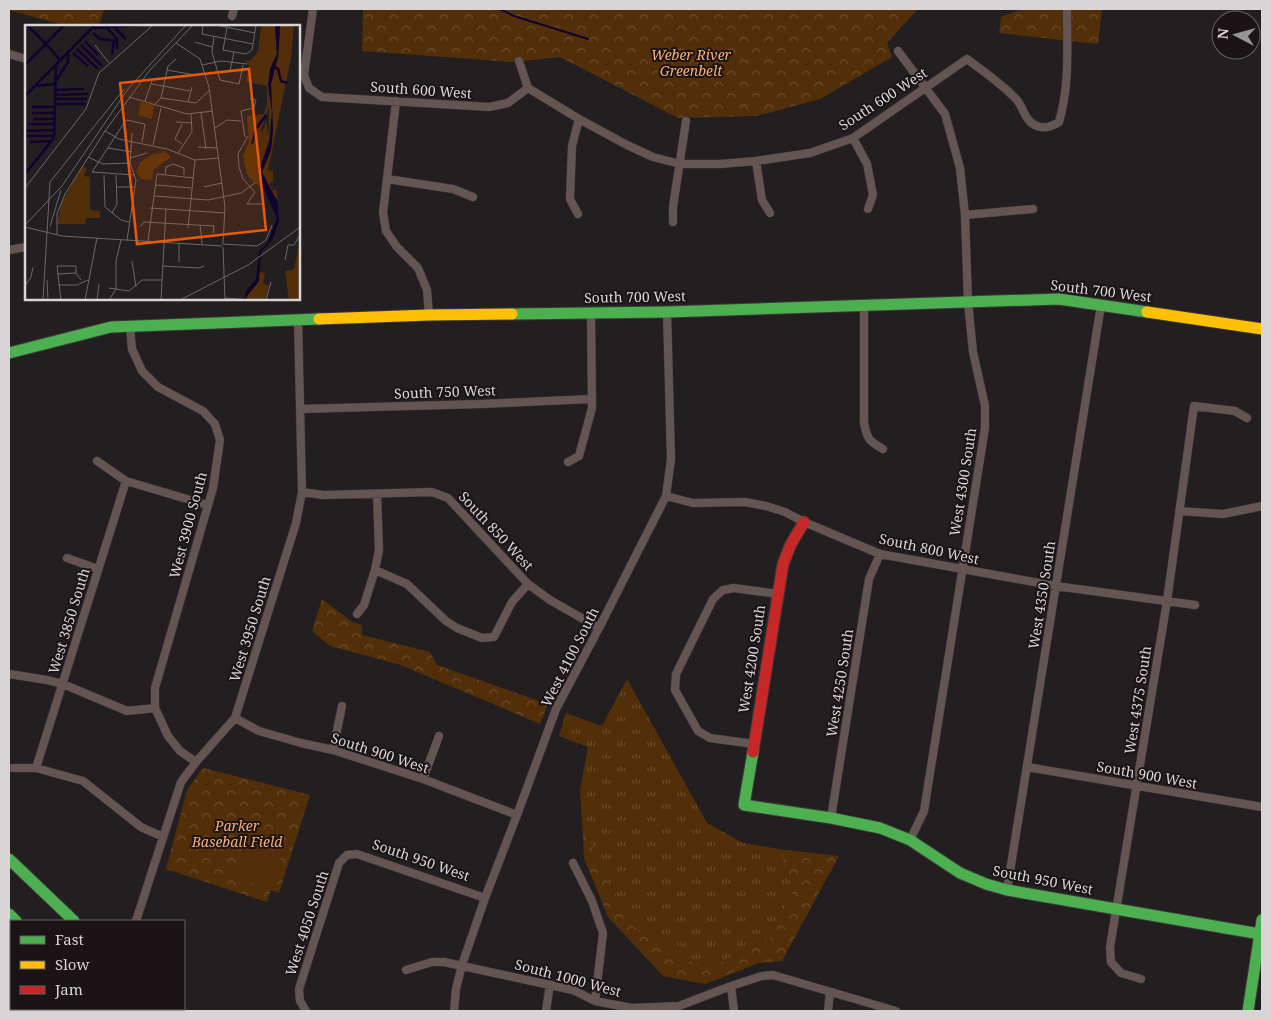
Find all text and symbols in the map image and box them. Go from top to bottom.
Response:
north arrow [1211,10,1261,60]
inset map [25,25,300,300]
text: N [1213,27,1233,40]
park label: Weber River Greenbelt [651,45,732,80]
street label: South 600 West [835,63,931,134]
street label: South 600 West [370,76,472,103]
street label: South 700 West [1049,275,1153,306]
street label: South 700 West [584,286,686,307]
street label: South 750 West [394,380,496,403]
street label: West 4300 South [945,426,980,538]
street label: West 3900 South [164,469,211,580]
street label: South 850 West [455,487,538,574]
street label: South 800 West [877,529,981,568]
street label: West 4350 South [1024,539,1059,651]
street label: West 3850 South [43,566,94,676]
street label: West 3950 South [224,574,275,684]
street label: West 4200 South [734,603,769,715]
street label: West 4100 South [536,604,603,710]
street label: West 4250 South [822,627,857,739]
street label: West 4375 South [1120,644,1155,756]
street label: South 900 West [329,728,432,777]
street label: South 900 West [1095,756,1199,793]
park label: Parker Baseball Field [191,816,283,851]
street label: South 950 West [370,834,472,885]
street label: South 950 West [991,860,1095,899]
street label: West 4050 South [281,868,333,978]
legend [10,920,185,1010]
text: Fast [55,929,84,949]
text: Slow [55,954,89,974]
street label: South 1000 West [513,954,624,1001]
text: Jam [54,979,83,999]

